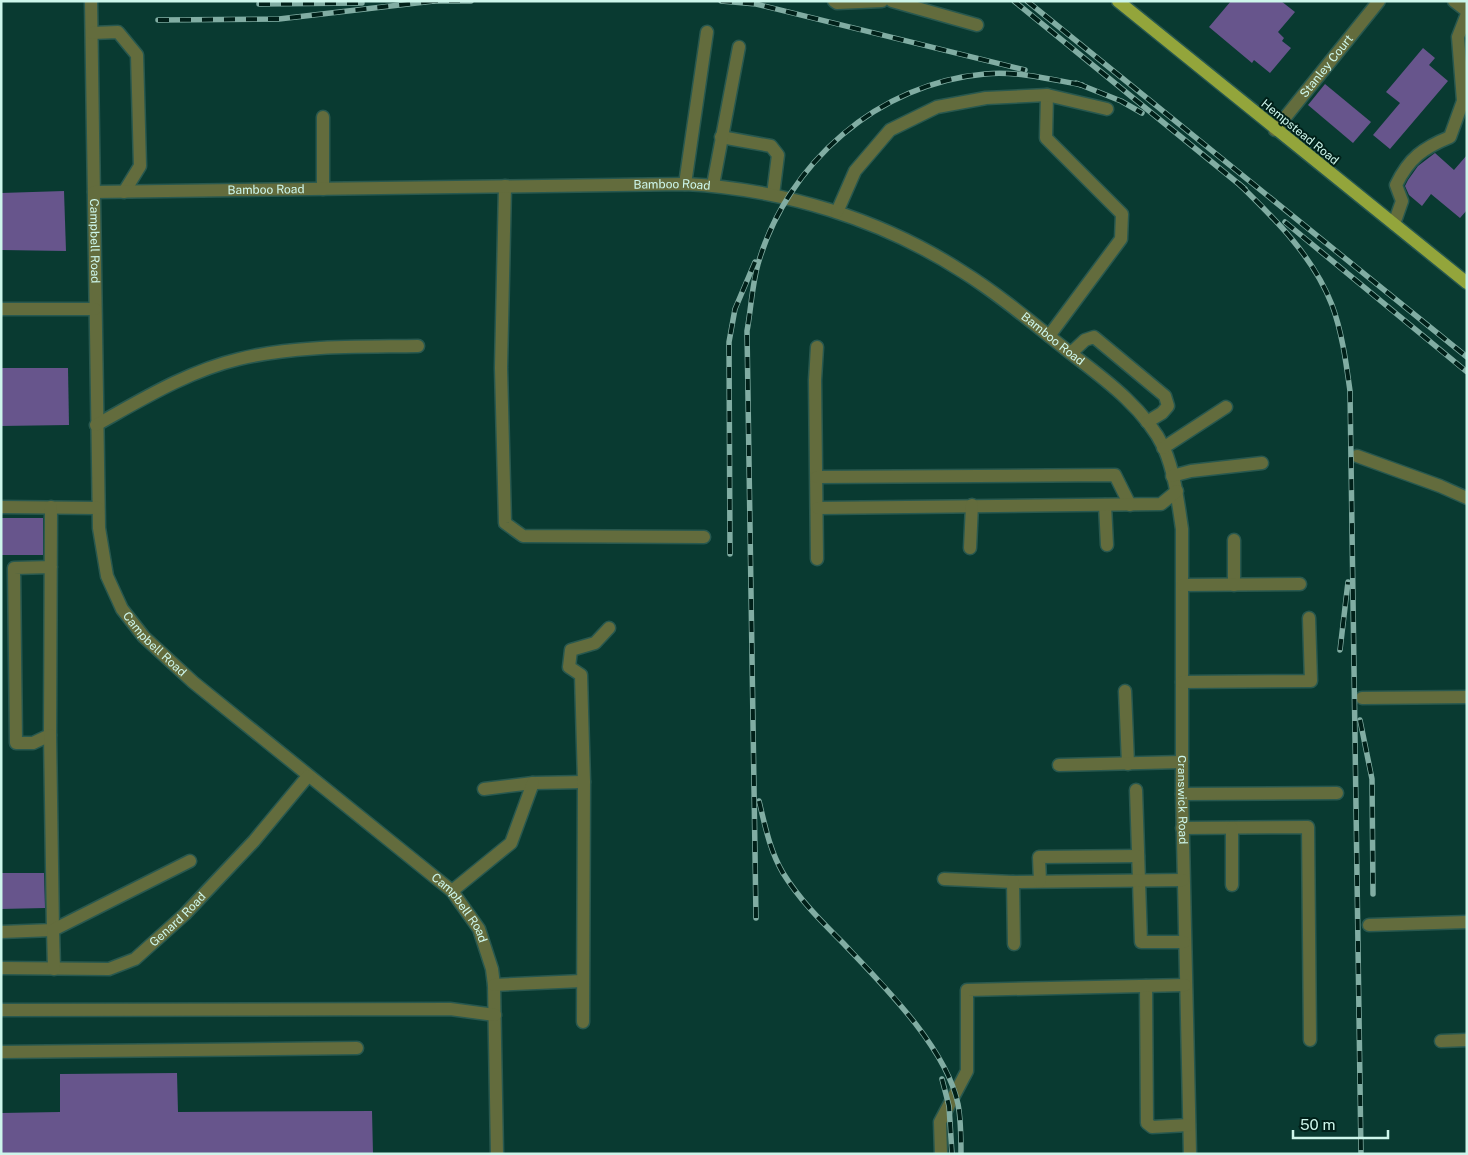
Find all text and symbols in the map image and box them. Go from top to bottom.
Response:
street label: Stanley Court [1297,32,1356,100]
street label: Hempstead Road [1258,96,1342,168]
street label: Bamboo Road [633,177,711,193]
street label: Bamboo Road [227,182,305,197]
street label: Campbell Road [87,198,102,283]
street label: Bamboo Road [1018,309,1087,368]
street label: Campbell Road [120,609,189,679]
street label: Cranswick Road [1175,755,1190,844]
street label: Campbell Road [429,870,490,944]
street label: Genard Road [147,890,209,949]
scale bar [1293,1108,1388,1140]
text: 50 m [1300,1116,1335,1133]

